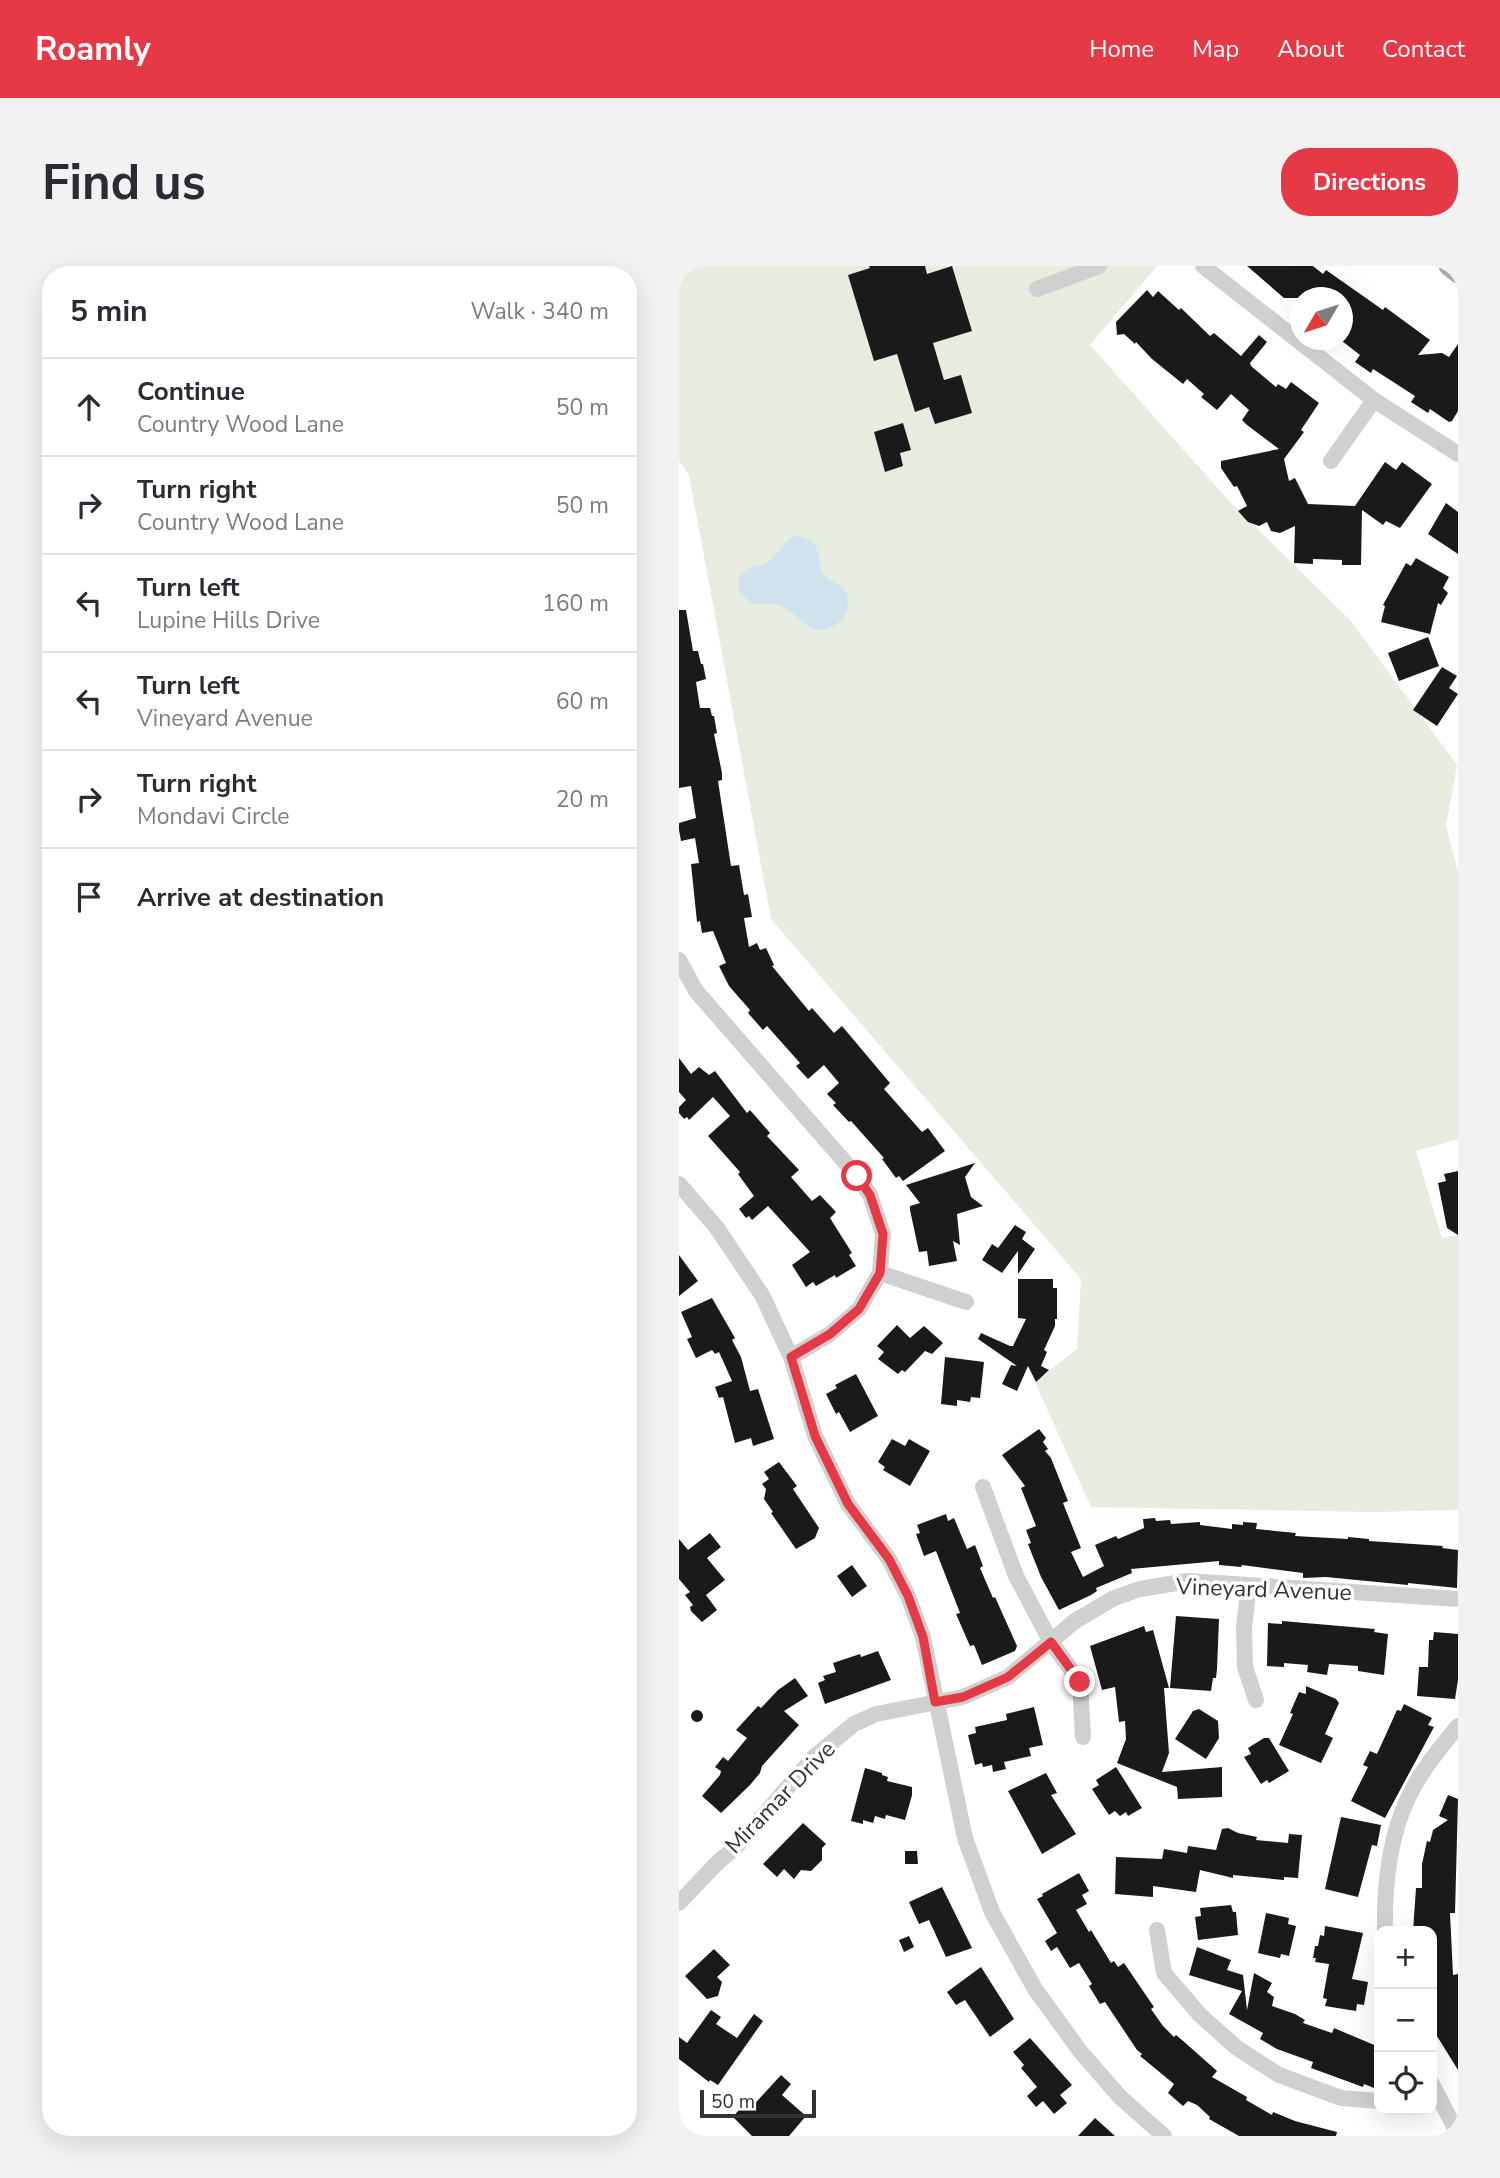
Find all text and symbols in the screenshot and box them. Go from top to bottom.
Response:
text: Roamly [35,27,151,72]
text: Home [1089,33,1154,65]
text: Map [1192,33,1239,65]
text: About [1277,33,1344,65]
text: Contact [1382,33,1465,65]
button: Directions [1281,148,1458,216]
text: Find us [42,149,206,216]
north arrow [1290,287,1353,350]
text: 5 min [70,291,148,332]
text: Walk · 340 m [470,296,609,327]
text: Continue [137,374,245,409]
icon: ahead [70,388,108,426]
text: 50 m [556,392,609,423]
text: Country Wood Lane [137,409,344,440]
text: Turn right [137,472,256,507]
icon: right [70,486,108,524]
text: 50 m [556,490,609,521]
text: Country Wood Lane [137,507,344,538]
text: Turn left [137,570,240,605]
icon: left [70,584,108,622]
text: 160 m [542,588,609,619]
text: Lupine Hills Drive [137,605,320,636]
text: Turn left [137,668,240,703]
icon: left [70,682,108,720]
text: 60 m [556,686,609,717]
text: Vineyard Avenue [137,703,313,734]
text: Turn right [137,766,256,801]
icon: right [70,780,108,818]
text: 20 m [556,784,609,815]
text: Mondavi Circle [137,801,290,832]
icon: arrive [70,878,108,916]
text: Arrive at destination [137,880,384,915]
route start [841,1160,872,1191]
street label: Vineyard Avenue [1175,1571,1352,1608]
route end [1064,1666,1095,1697]
street label: Miramar Drive [719,1734,842,1861]
map controls [1374,1926,1437,2115]
button: + [1374,1926,1437,1989]
button: − [1374,1989,1437,2052]
button: locate [1374,2052,1437,2115]
scale bar [700,2087,815,2119]
text: 50 m [711,2089,755,2115]

